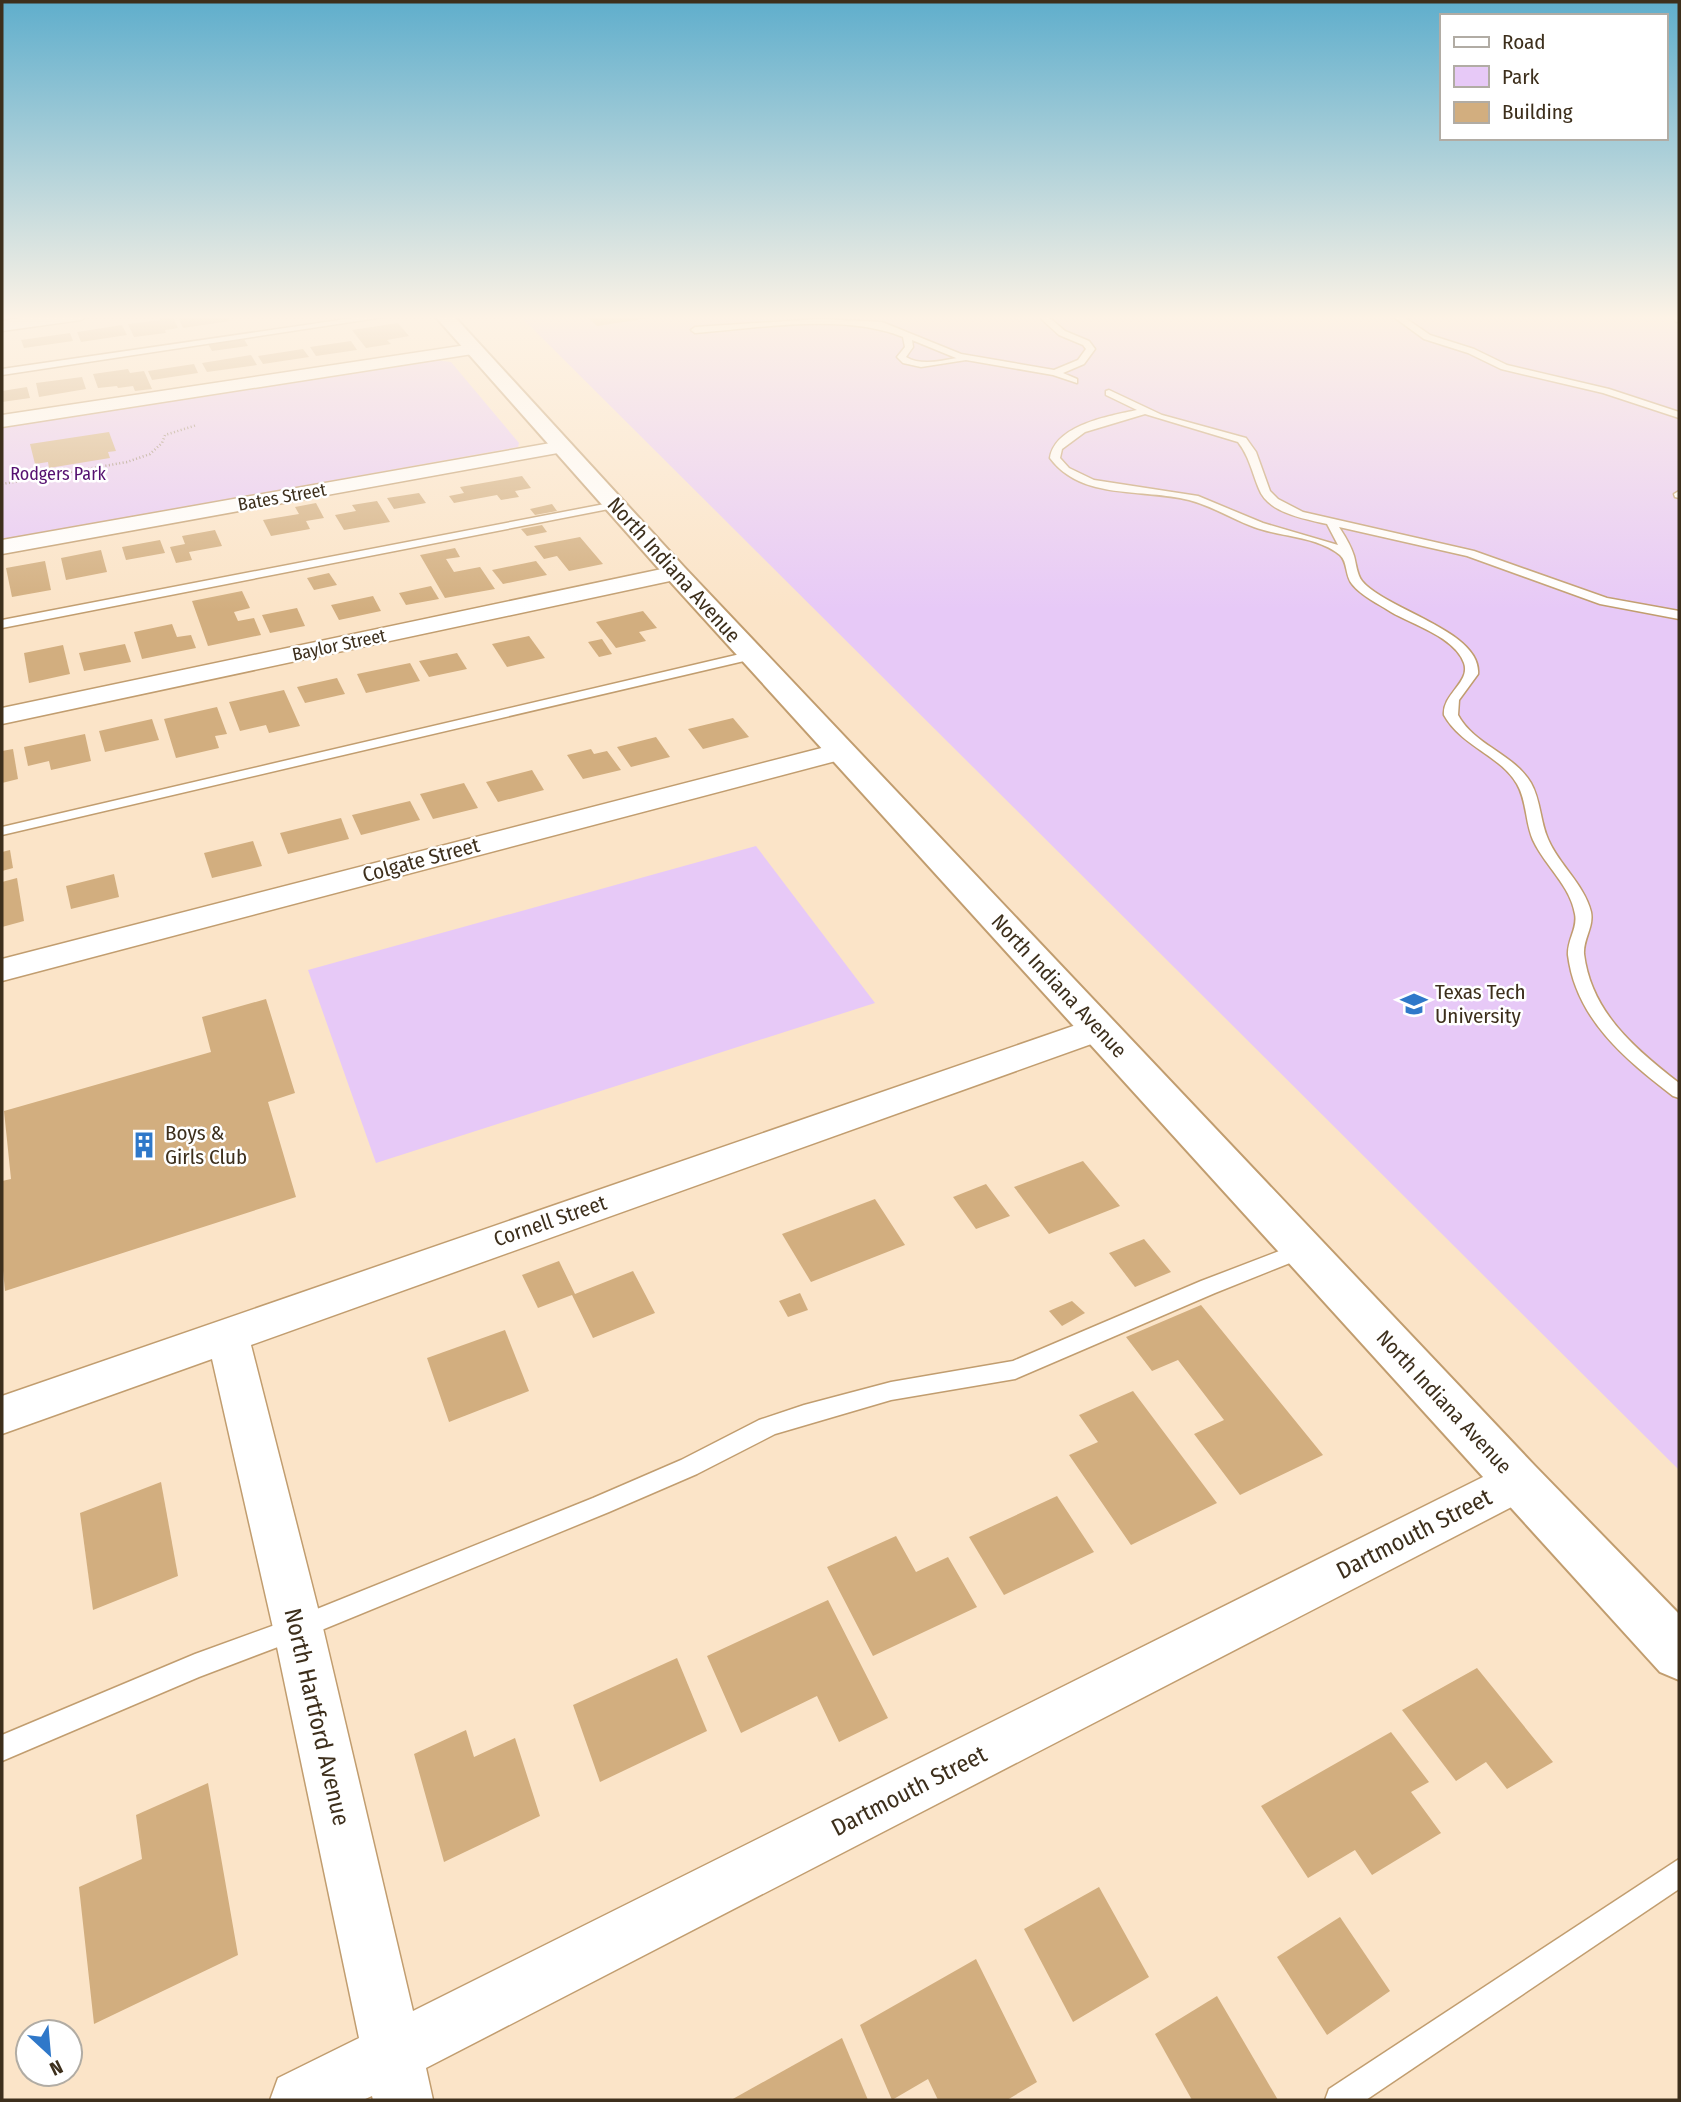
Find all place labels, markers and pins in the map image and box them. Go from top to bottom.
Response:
place label: Texas Tech University [1435,979,1526,1029]
school or university icon: Texas Tech University [1399,989,1429,1019]
place label: Boys & Girls Club [165,1120,247,1170]
building icon: Boys & Girls Club [129,1130,159,1160]

